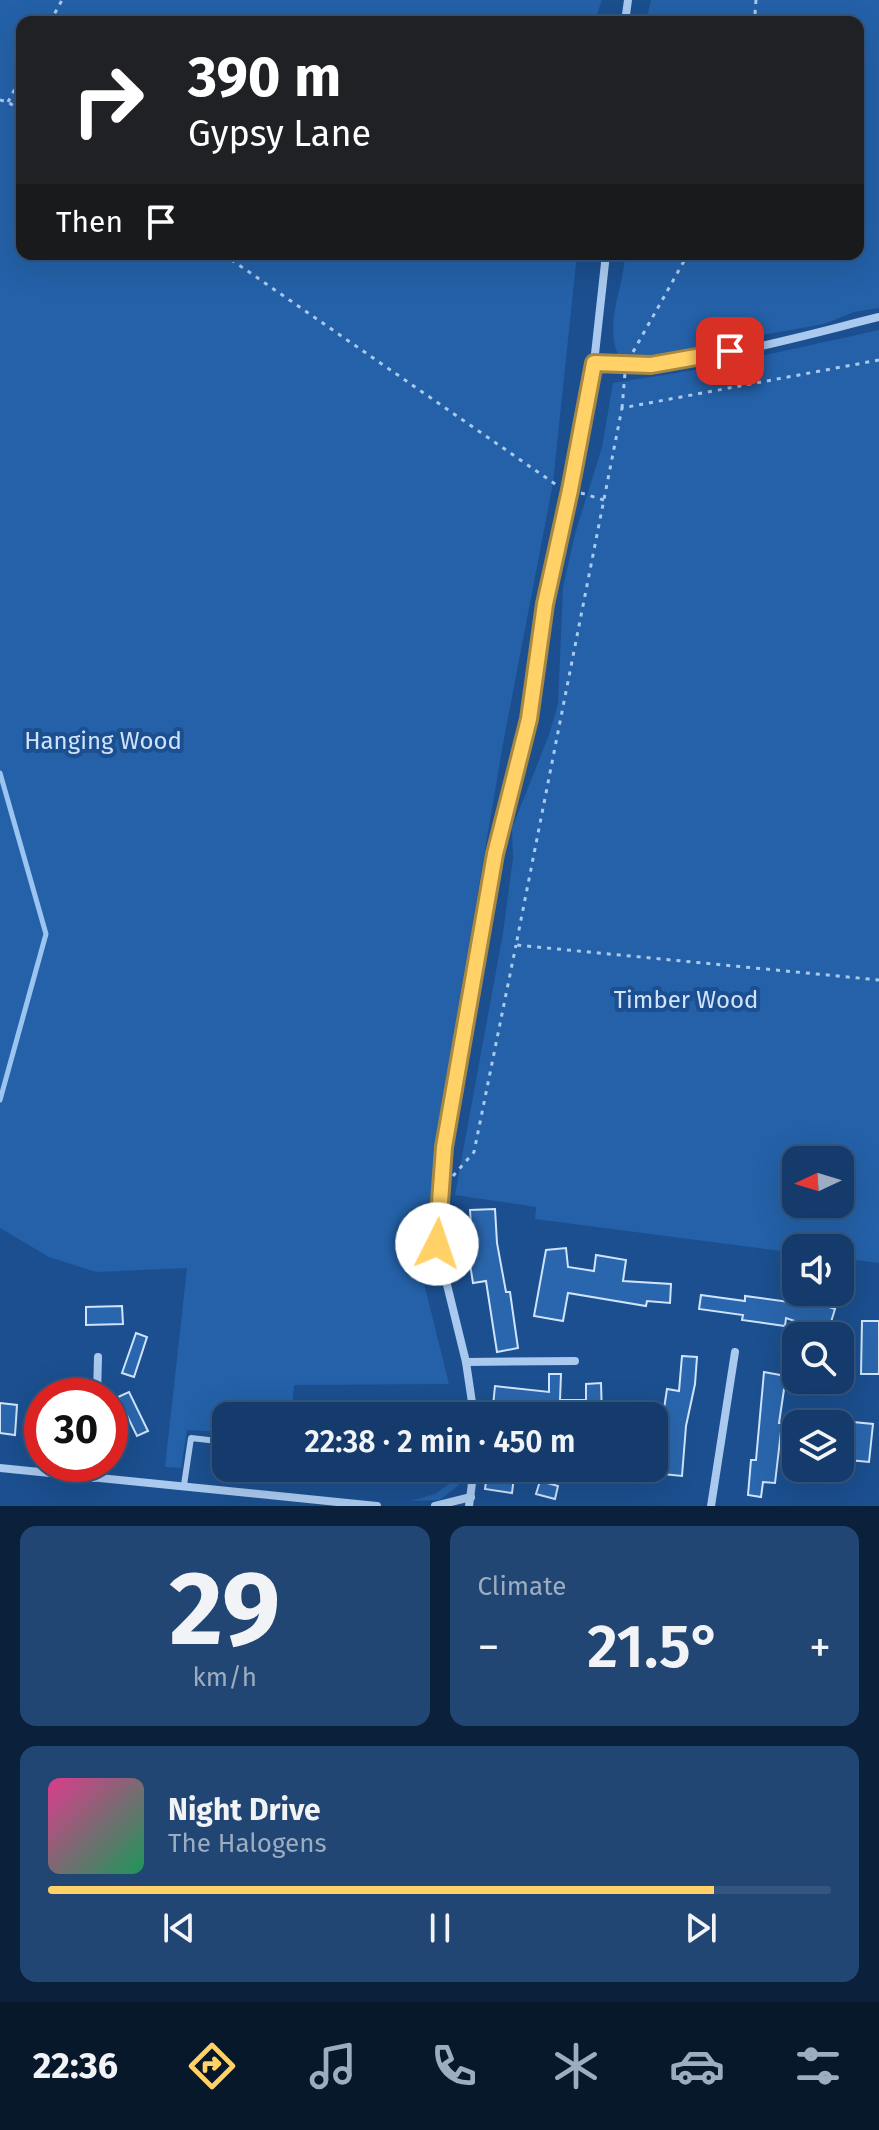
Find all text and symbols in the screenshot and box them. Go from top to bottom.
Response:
text: 390 m [188,44,341,111]
icon: right [56,48,160,152]
text: Gypsy Lane [188,112,371,156]
icon: arrive [139,200,183,244]
text: Then [56,204,123,240]
pin [696,317,764,385]
icon: arrive [708,329,752,373]
park label: Hanging Wood [24,727,182,755]
park label: Timber Wood [614,986,758,1014]
north arrow [782,1146,854,1218]
map controls [782,1146,854,1482]
position arrow [395,1202,479,1286]
button: sound [782,1234,854,1306]
button: search [782,1322,854,1394]
speed limit sign: 30 [24,1378,128,1482]
button: layers [782,1410,854,1482]
text: 22:38 · 2 min · 450 m [305,1424,576,1460]
text: 29 [169,1547,280,1672]
text: Climate [478,1571,566,1602]
text: 21.5° [587,1611,721,1683]
text: − [478,1621,500,1674]
text: + [809,1621,831,1674]
text: km/h [193,1662,257,1693]
text: Night Drive [168,1792,321,1828]
text: The Halogens [168,1828,327,1859]
icon: previous [157,1906,201,1950]
icon: pause [418,1906,462,1950]
icon: next [679,1906,723,1950]
icon: directions [184,2038,240,2094]
icon: music [305,2038,361,2094]
icon: phone [426,2038,482,2094]
icon: climate [548,2038,604,2094]
icon: car [669,2038,725,2094]
icon: filters [790,2038,846,2094]
text: 22:36 [33,2044,118,2088]

